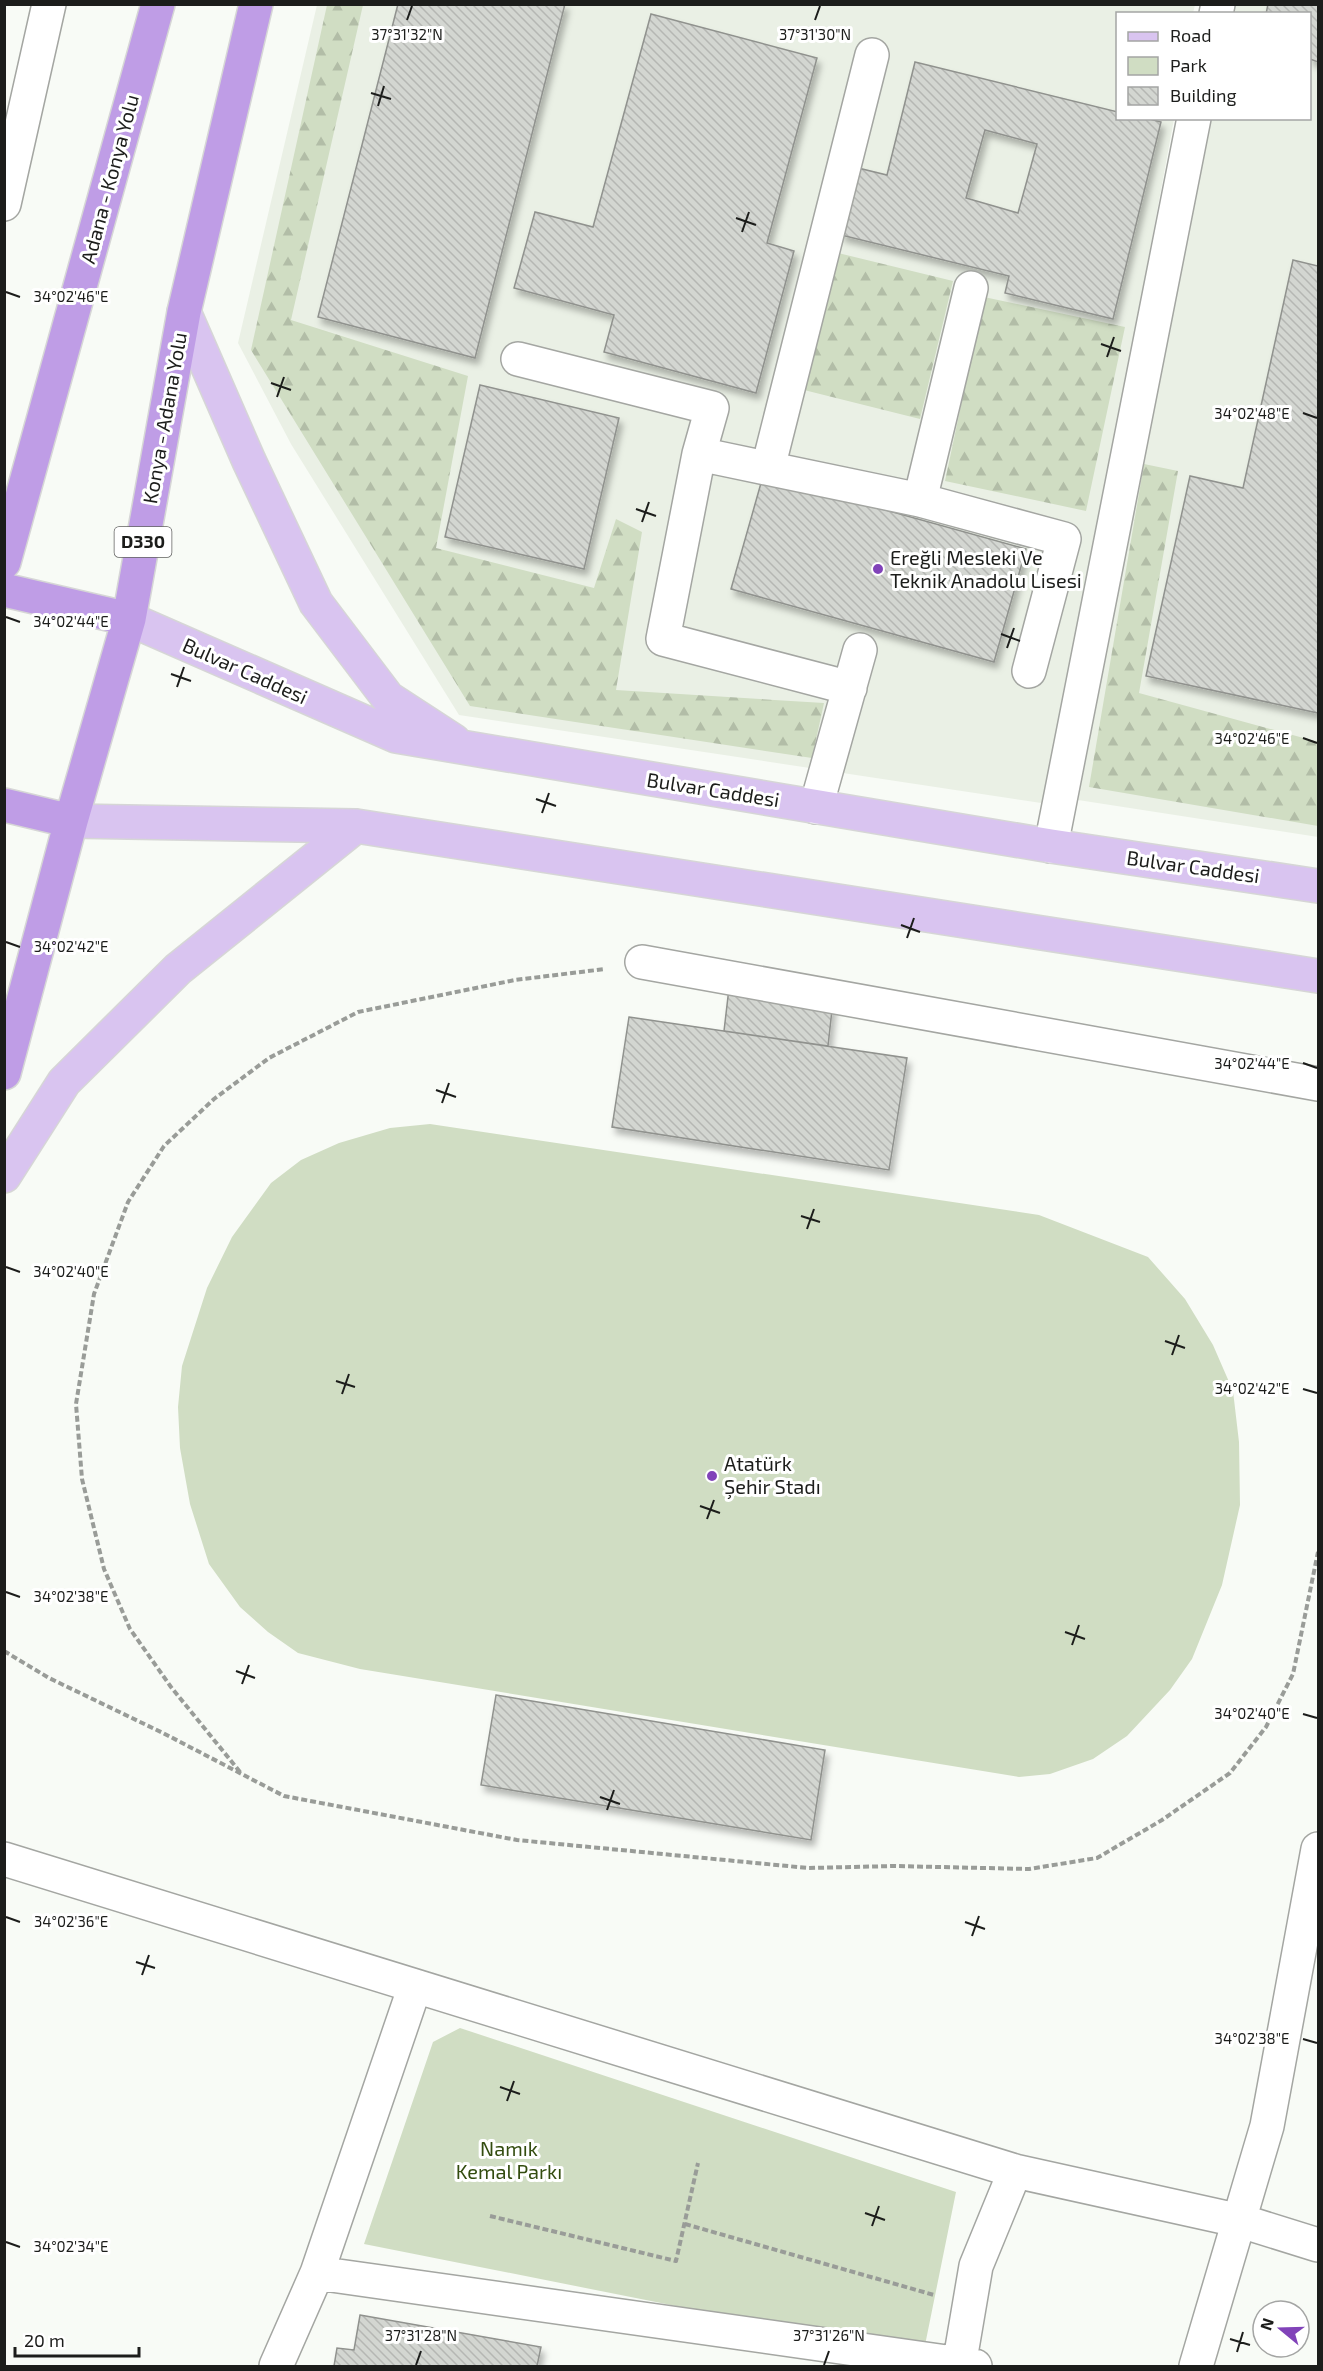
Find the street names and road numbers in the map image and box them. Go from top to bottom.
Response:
street label: Adana - Konya Yolu [75,92,143,266]
street label: Konya - Adana Yolu [137,330,191,505]
road number: D330 [114,527,172,557]
street label: Bulvar Caddesi [179,632,311,708]
street label: Bulvar Caddesi [645,767,781,811]
street label: Bulvar Caddesi [1125,845,1261,887]

